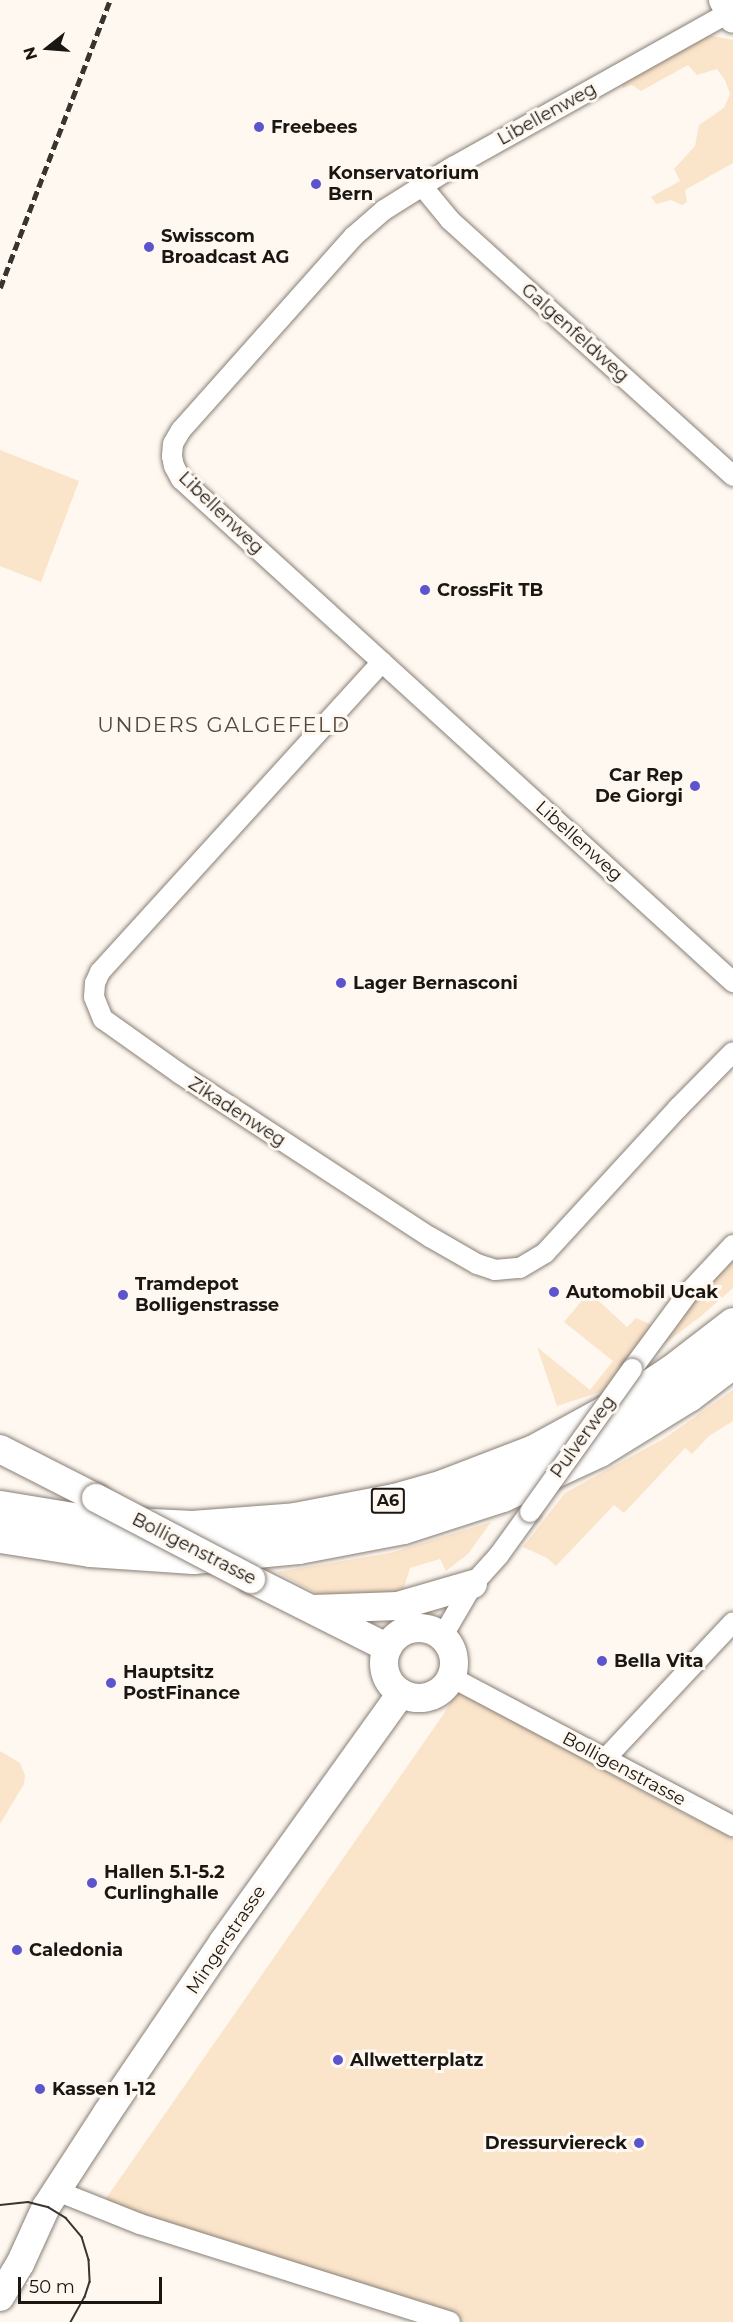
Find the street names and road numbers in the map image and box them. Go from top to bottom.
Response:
street label: Libellenweg [494,78,600,150]
street label: Galgenfeldweg [517,279,633,387]
street label: Libellenweg [174,467,268,559]
street label: Libellenweg [531,796,627,886]
street label: Zikadenweg [184,1073,290,1151]
street label: Pulverweg [546,1392,620,1482]
road number: A6 [370,1488,406,1514]
street label: Bolligenstrasse [128,1508,260,1590]
street label: Bolligenstrasse [559,1727,689,1811]
street label: Mingerstrasse [182,1882,270,1998]

